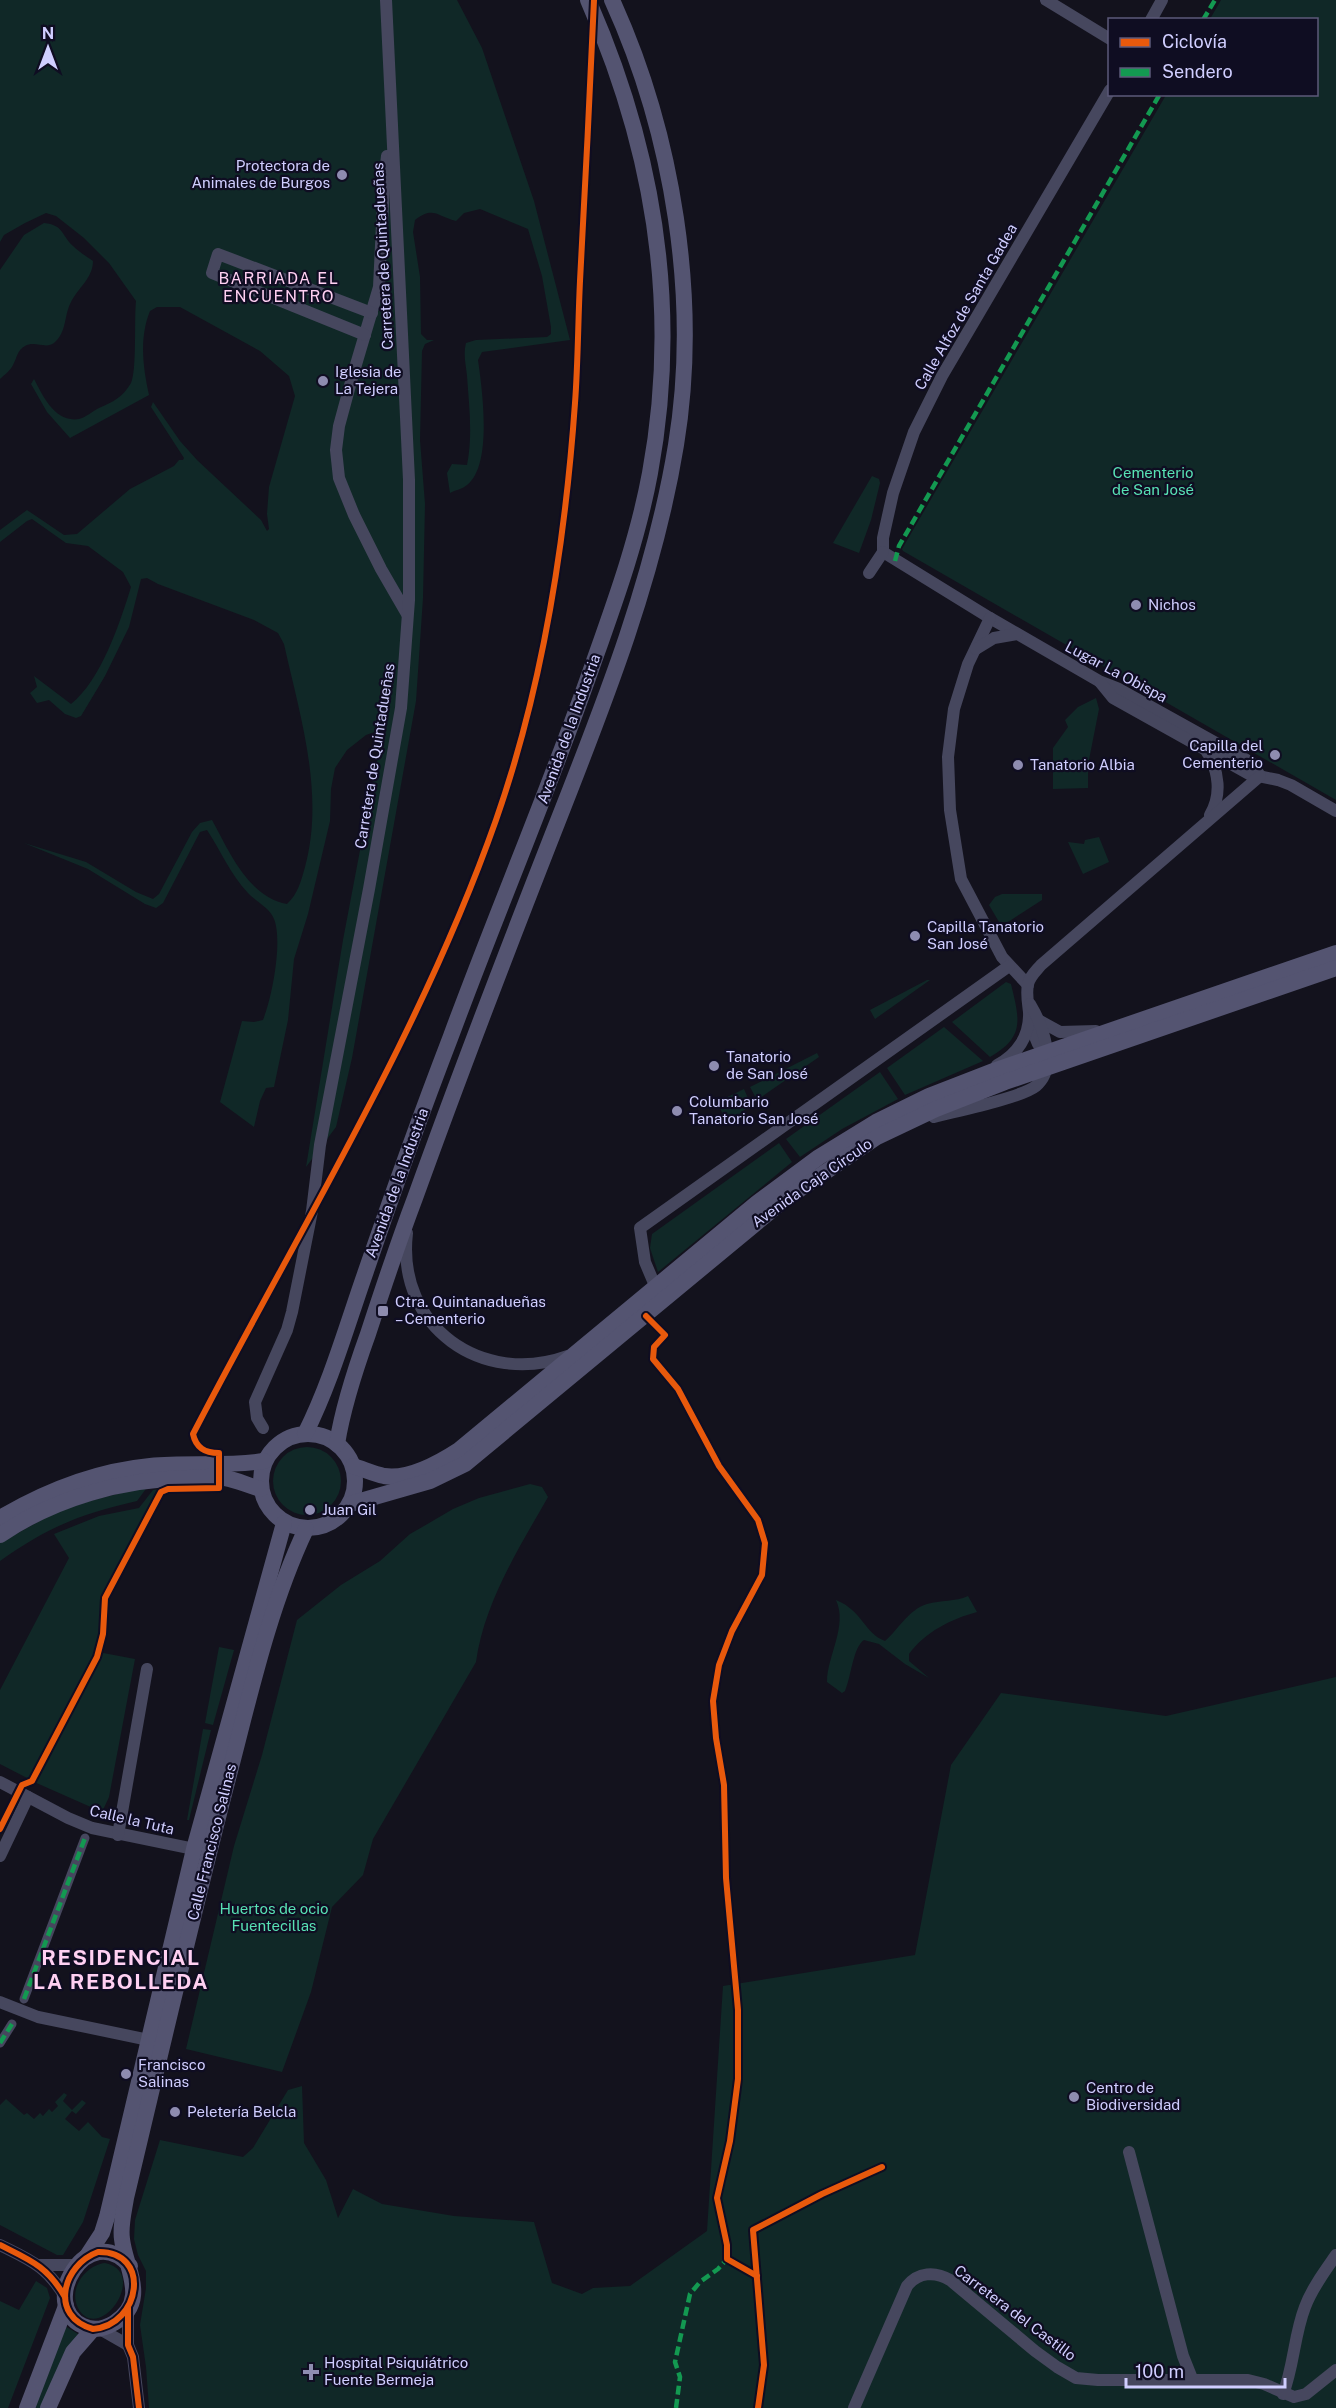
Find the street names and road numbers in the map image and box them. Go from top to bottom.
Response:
street label: Carretera de Quintadueñas [369,162,396,350]
street label: Calle Alfoz de Santa Gadea [911,221,1020,393]
street label: Lugar La Obispa [1062,638,1170,706]
street label: Avenida de la Industria [534,652,604,806]
street label: Carretera de Quintadueñas [351,662,398,850]
street label: Avenida de la Industria [362,1106,432,1260]
street label: Avenida Caja Círculo [748,1135,875,1230]
street label: Calle Francisco Salinas [184,1762,239,1922]
street label: Calle la Tuta [88,1802,176,1838]
street label: Carretera del Castillo [951,2261,1079,2364]

